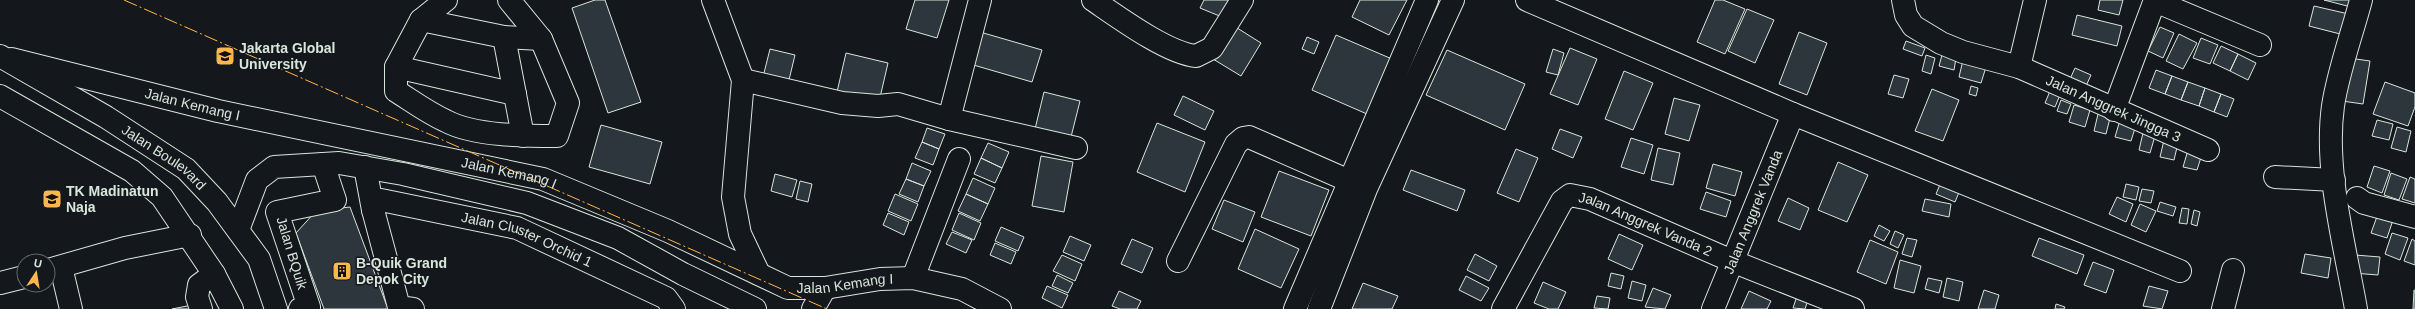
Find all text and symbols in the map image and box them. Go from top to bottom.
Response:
place label: Jakarta Global University [239,40,336,72]
school or university icon: Jakarta Global University [214,45,236,67]
street label: Jalan Anggrek Jingga 3 [2044,72,2184,145]
street label: Jalan Kemang I [143,85,241,123]
street label: Jalan Boulevard [119,121,209,193]
street label: Jalan Anggrek Vanda [1720,147,1785,276]
street label: Jalan Kemang I [460,154,559,192]
place label: TK Madinatun Naja [66,183,159,215]
school or university icon: TK Madinatun Naja [41,188,63,210]
street label: Jalan Anggrek Vanda 2 [1577,189,1715,259]
street label: Jalan Cluster Orchid 1 [460,209,595,270]
street label: Jalan BQuik [273,215,311,292]
north arrow [16,253,56,293]
place label: B-Quik Grand Depok City [356,255,447,287]
text: U [33,257,43,270]
building icon: B-Quik Grand Depok City [331,260,353,282]
street label: Jalan Kemang I [797,271,893,296]

